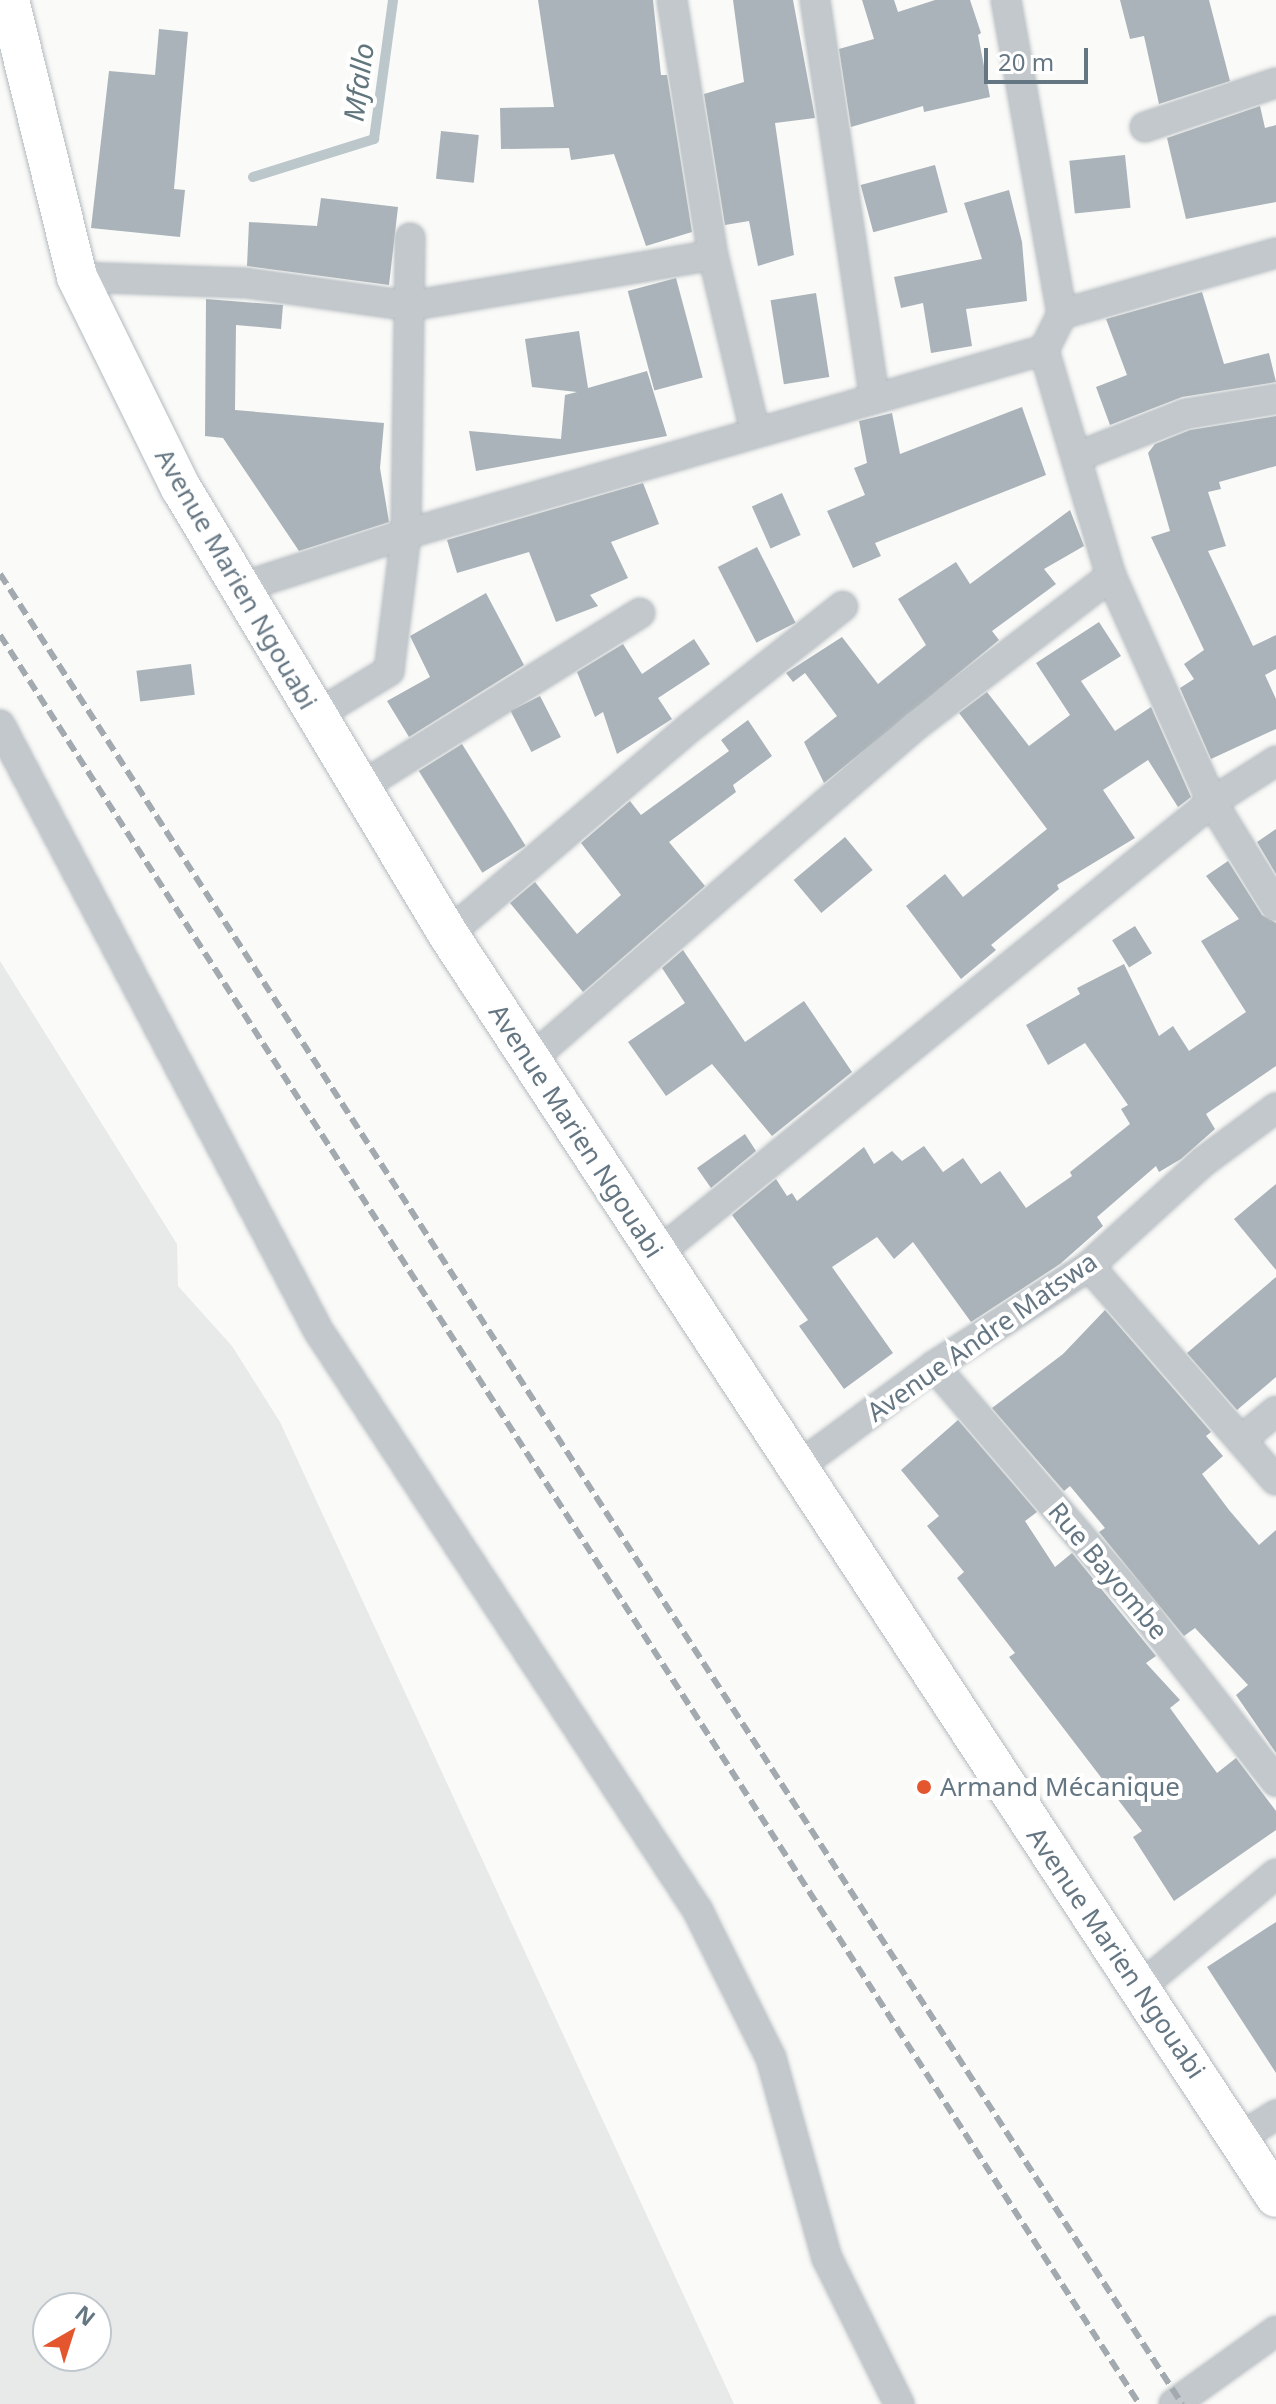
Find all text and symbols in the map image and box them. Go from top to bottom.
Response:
scale bar [988,32,1092,82]
water label: Mfallo [336,41,380,123]
text: 20 m [998,45,1054,78]
street label: Avenue Marien Ngouabi [148,443,324,715]
street label: Avenue Marien Ngouabi [482,998,670,1264]
street label: Avenue Andre Matswa [861,1246,1103,1428]
street label: Rue Bayombe [1042,1496,1174,1646]
place label: Armand Mécanique [940,1771,1180,1803]
marker: Armand Mécanique [915,1778,933,1796]
street label: Avenue Marien Ngouabi [1020,1822,1212,2084]
north arrow [32,2292,112,2372]
text: N [69,2298,102,2332]

